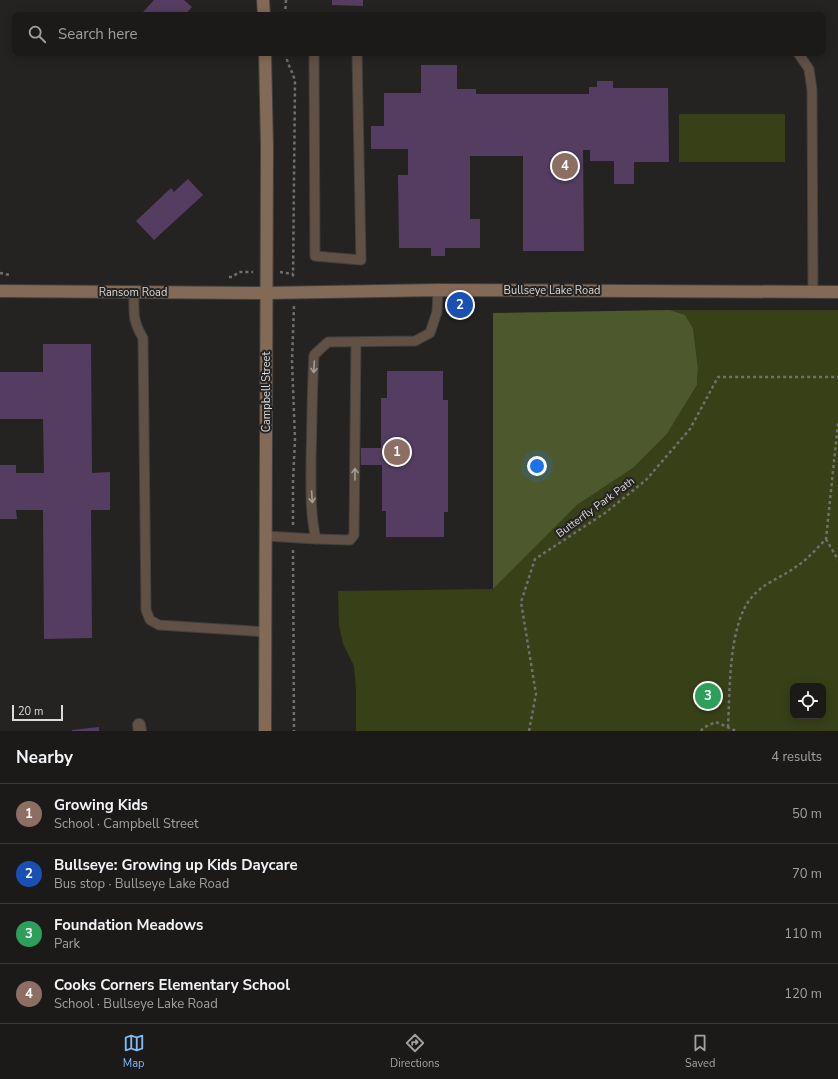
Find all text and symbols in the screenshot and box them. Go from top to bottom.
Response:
search box [12,12,826,56]
icon: search [26,23,48,45]
text: Search here [58,24,138,44]
pin: 4 [552,151,578,181]
street label: Bullseye Lake Road [504,283,600,298]
street label: Ransom Road [99,285,167,300]
pin: 2 [447,290,473,320]
street label: Campbell Street [259,352,274,432]
one-way arrow [310,360,317,373]
pin: 1 [384,437,410,467]
your location [527,456,547,476]
one-way arrow [352,468,359,481]
street label: Butterfly Park Path [553,474,638,541]
one-way arrow [308,490,315,503]
pin: 3 [695,681,721,711]
map controls [790,683,826,719]
button: locate [790,683,826,719]
scale bar [12,703,63,722]
text: 20 m [18,704,43,719]
text: Nearby [16,746,73,769]
text: 4 results [771,748,822,766]
text: Growing Kids [54,795,148,815]
text: 1 [25,805,33,823]
text: 50 m [792,805,822,823]
text: School · Campbell Street [54,815,198,833]
text: Bullseye: Growing up Kids Daycare [54,855,298,875]
text: 2 [25,865,33,883]
text: 70 m [792,865,822,883]
text: Bus stop · Bullseye Lake Road [54,875,229,893]
text: Foundation Meadows [54,915,203,935]
text: 3 [25,925,33,943]
text: 110 m [784,925,822,943]
text: Park [54,935,80,953]
text: Cooks Corners Elementary School [54,975,290,995]
text: 4 [25,985,33,1003]
text: 120 m [784,985,822,1003]
text: School · Bullseye Lake Road [54,995,218,1013]
tab: Map [123,1032,145,1071]
tab: Directions [390,1032,440,1071]
tab: Saved [685,1032,715,1071]

